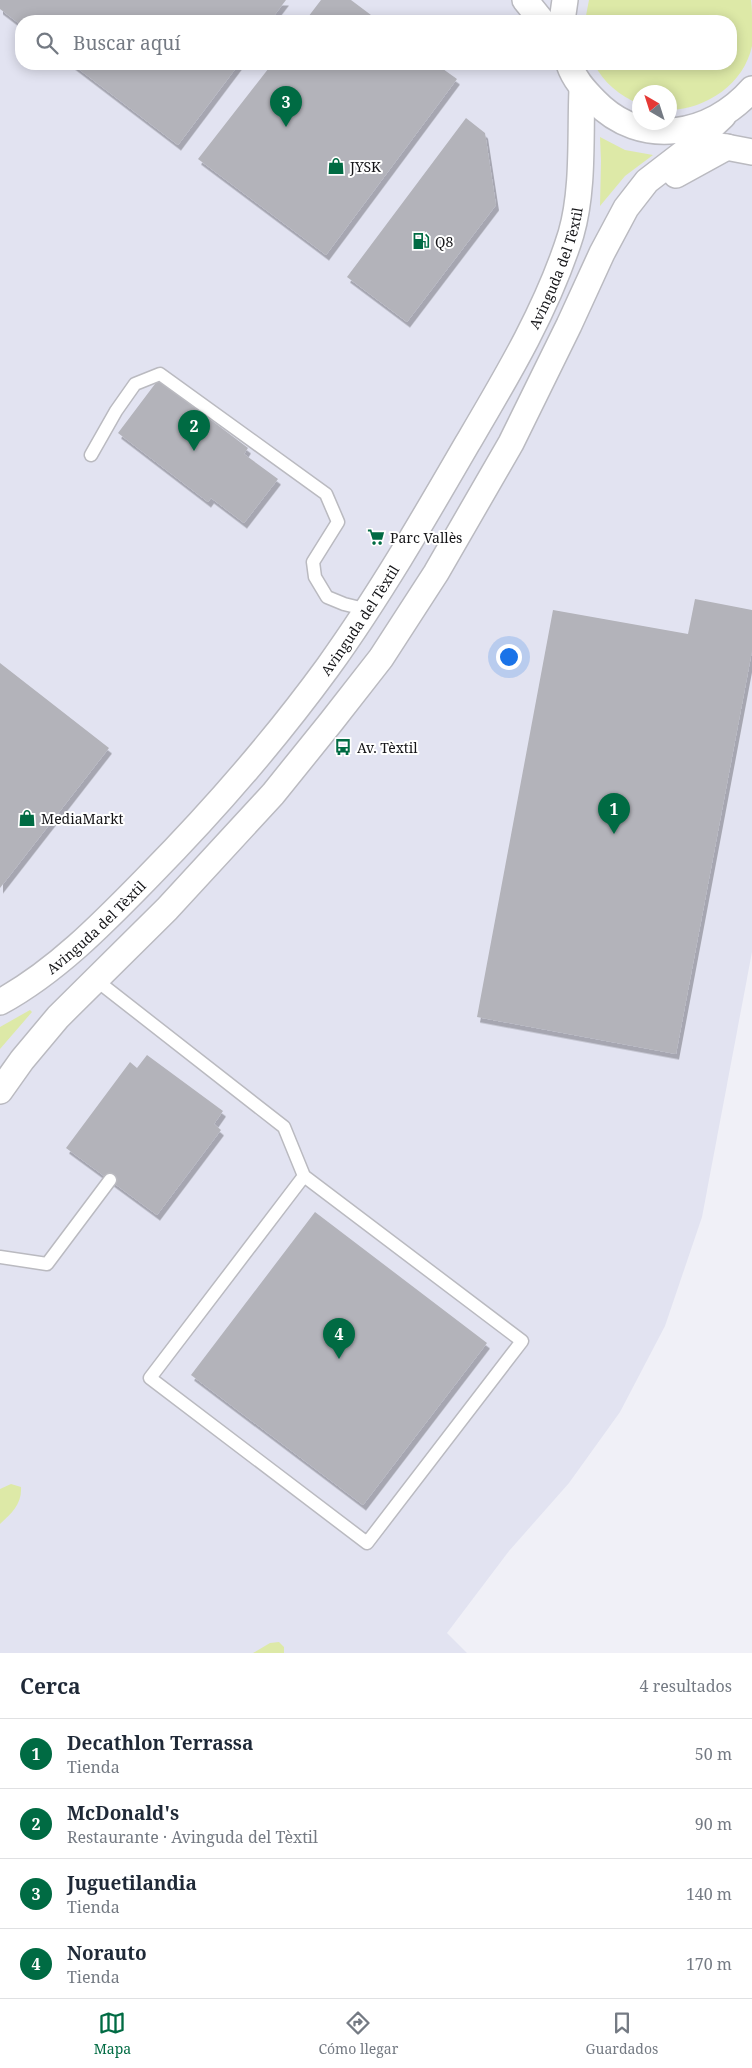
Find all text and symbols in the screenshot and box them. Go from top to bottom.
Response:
search box [15,15,737,70]
icon: search [33,29,61,57]
text: Buscar aquí [73,30,181,56]
north arrow [632,85,677,130]
pin: 3 [270,86,302,127]
shop icon: JYSK [326,156,346,176]
place label: JYSK [349,157,381,176]
street label: Avinguda del Tèxtil [524,205,586,332]
fuel station icon: Q8 [411,231,431,251]
place label: Q8 [435,232,453,251]
pin: 2 [178,410,210,451]
supermarket icon: Parc Vallès [366,527,386,547]
place label: Parc Vallès [390,528,462,547]
street label: Avinguda del Tèxtil [316,561,403,679]
your location [496,644,522,670]
bus stop icon: Av. Tèxtil [333,737,353,757]
place label: Av. Tèxtil [357,738,418,757]
pin: 1 [598,793,630,834]
shop icon: MediaMarkt [17,808,37,828]
place label: MediaMarkt [41,809,123,828]
street label: Avinguda del Tèxtil [42,876,150,978]
pin: 4 [323,1318,355,1359]
text: Cerca [20,1672,81,1700]
text: 4 resultados [640,1675,732,1697]
text: Decathlon Terrassa [67,1730,253,1756]
text: 1 [31,1743,41,1765]
text: 50 m [695,1743,732,1765]
text: Tienda [67,1756,120,1778]
text: McDonald's [67,1800,179,1826]
text: 2 [31,1813,41,1835]
text: 90 m [695,1813,732,1835]
text: Restaurante · Avinguda del Tèxtil [67,1826,318,1848]
text: Juguetilandia [67,1870,197,1896]
text: 3 [31,1883,41,1905]
text: 140 m [686,1883,732,1905]
text: Tienda [67,1896,120,1918]
text: Norauto [67,1940,147,1966]
text: 4 [31,1953,41,1975]
text: 170 m [686,1953,732,1975]
text: Tienda [67,1966,120,1988]
tab: Mapa [94,2009,131,2058]
tab: Cómo llegar [318,2009,398,2058]
tab: Guardados [586,2009,658,2058]

